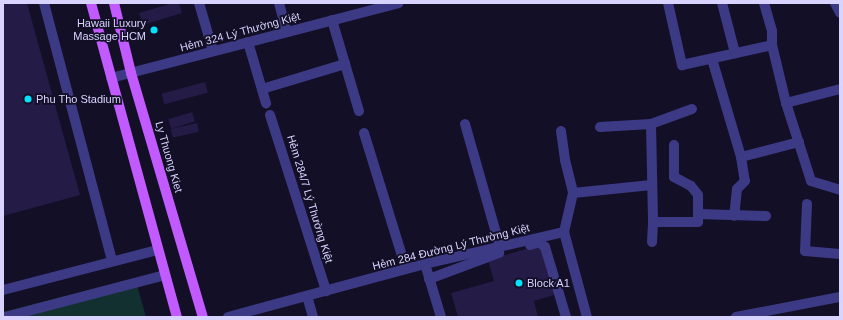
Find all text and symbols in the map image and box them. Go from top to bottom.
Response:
street label: Hẻm 324 Lý Thường Kiệt [178,10,302,54]
place label: Hawaii Luxury Massage HCM [73,17,146,43]
marker: Hawaii Luxury Massage HCM [149,25,159,35]
place label: Phu Tho Stadium [36,92,121,106]
marker: Phu Tho Stadium [23,94,33,104]
street label: Ly Thuong Kiet [153,120,185,194]
street label: Hẻm 284/7 Lý Thường Kiệt [284,133,336,265]
street label: Hẻm 284 Đường Lý Thường Kiệt [371,221,531,273]
place label: Block A1 [527,276,570,290]
marker: Block A1 [514,278,524,288]

